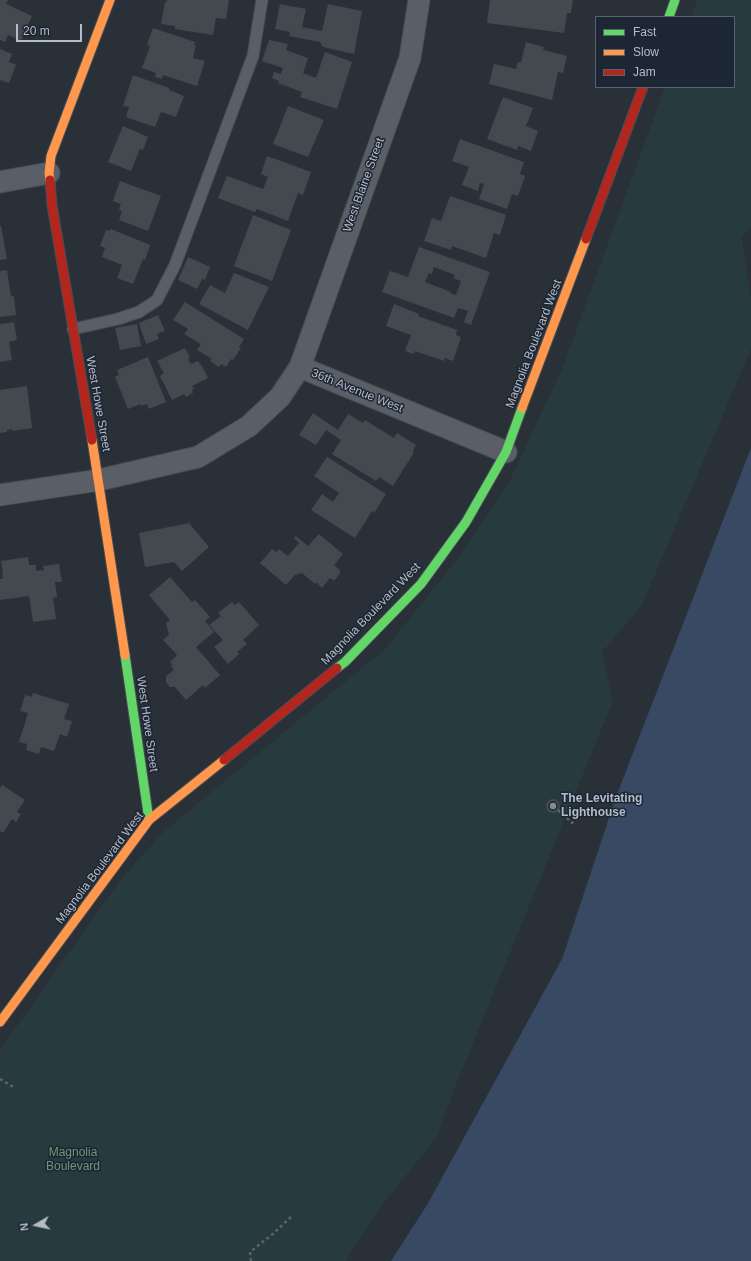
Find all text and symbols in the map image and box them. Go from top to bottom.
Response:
scale bar [18,16,84,42]
legend [595,16,735,88]
text: 20 m [23,24,50,38]
text: Fast [633,25,656,39]
text: Slow [633,45,659,59]
text: Jam [633,65,656,79]
street label: West Blaine Street [340,136,388,234]
street label: Magnolia Boulevard West [503,278,565,410]
street label: West Howe Street [83,355,113,453]
street label: 36th Avenue West [309,366,405,416]
street label: Magnolia Boulevard West [318,560,424,668]
street label: West Howe Street [133,675,161,773]
place label: The Levitating Lighthouse [561,792,642,820]
marker: The Levitating Lighthouse [548,801,558,811]
street label: Magnolia Boulevard West [53,809,147,927]
park label: Magnolia Boulevard [46,1146,100,1174]
north arrow [16,1205,56,1245]
text: N [18,1222,31,1232]

